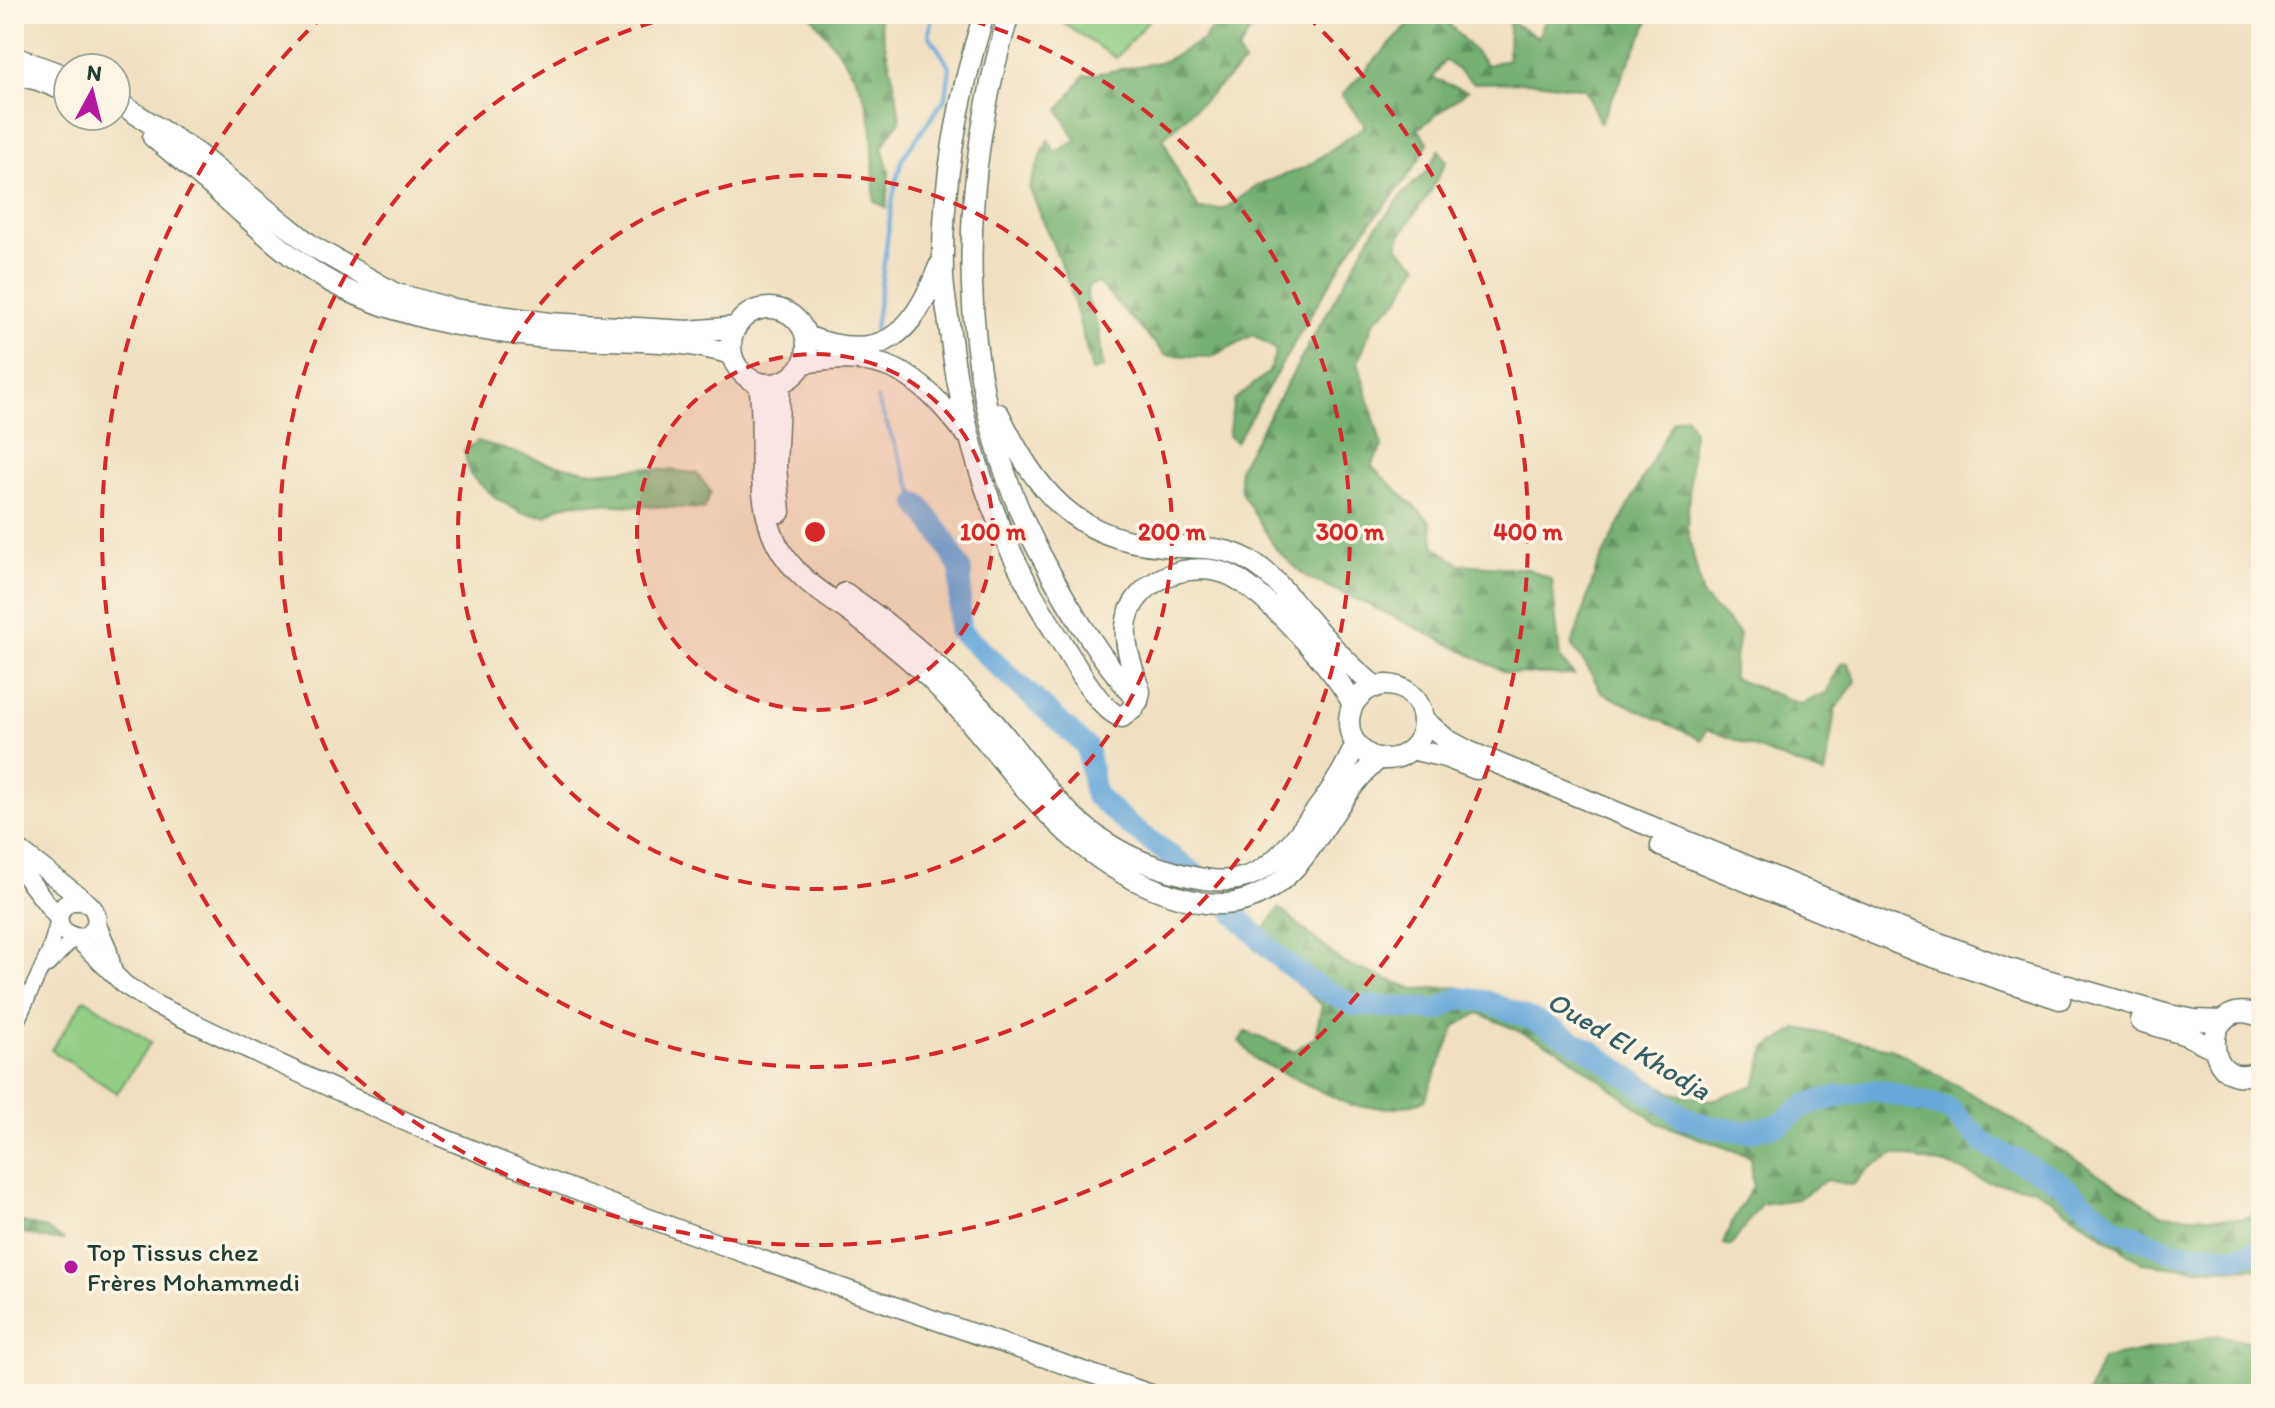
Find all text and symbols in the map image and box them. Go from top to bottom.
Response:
north arrow [52,52,132,132]
text: N [85,58,103,87]
text: 100 m [960,517,1027,546]
text: 200 m [1138,517,1207,546]
text: 300 m [1316,517,1385,546]
text: 400 m [1493,517,1564,546]
centre of rings [801,518,829,546]
water label: Oued El Khodja [1541,983,1718,1108]
place label: Top Tissus chez Frères Mohammedi [87,1236,300,1298]
marker: Top Tissus chez Frères Mohammedi [62,1258,80,1276]

